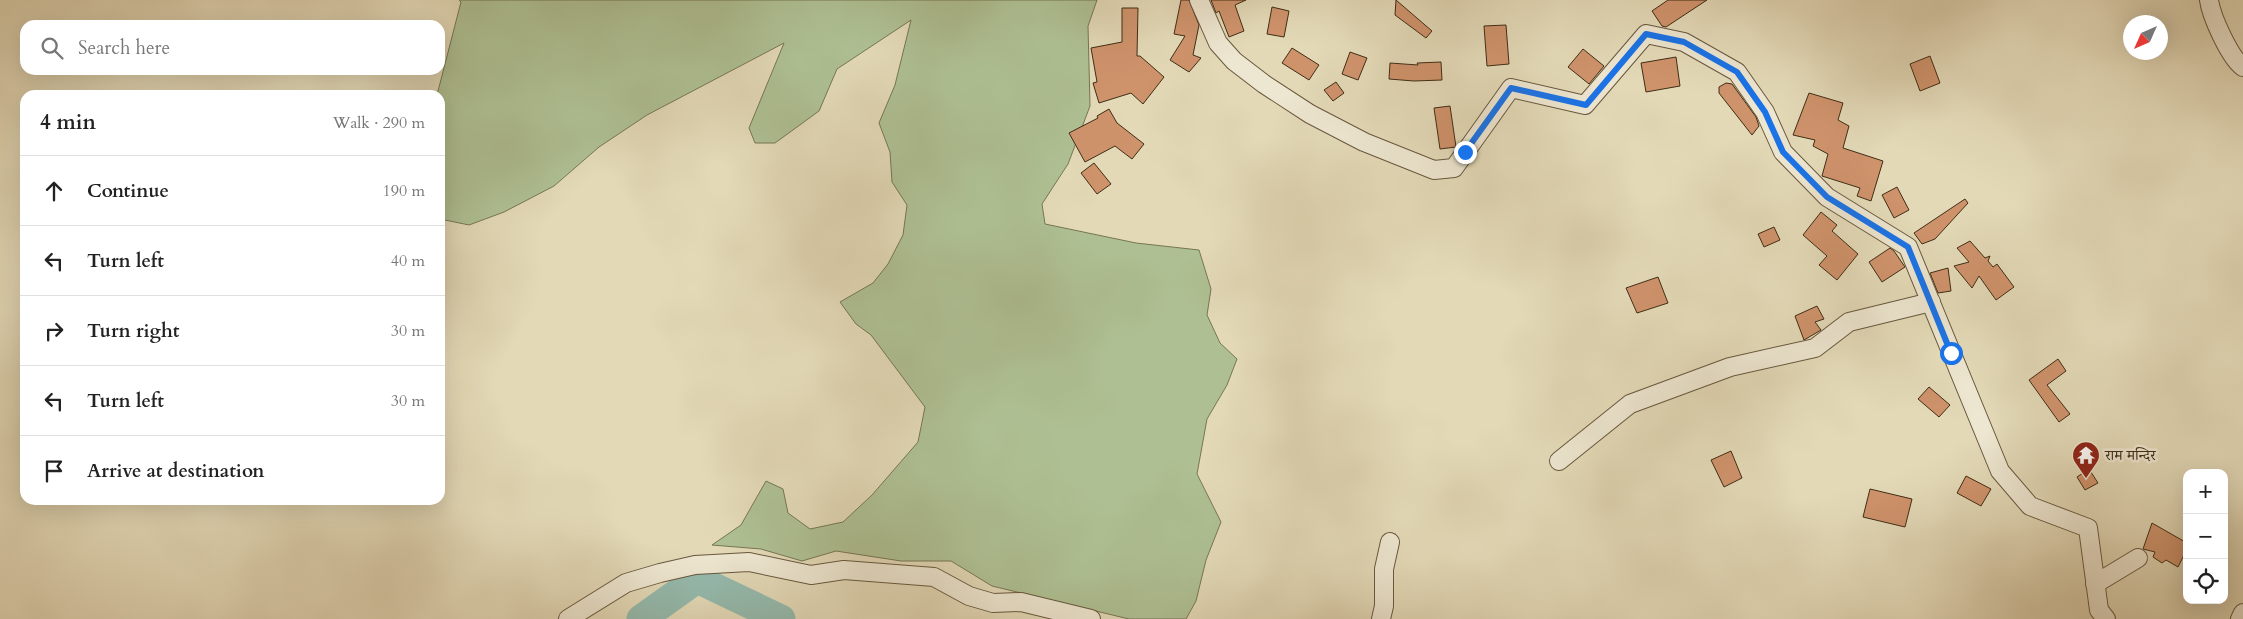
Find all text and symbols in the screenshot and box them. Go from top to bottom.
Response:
north arrow [2123,15,2168,60]
search box [20,20,445,75]
icon: search [38,34,66,62]
text: Search here [78,35,170,61]
text: 4 min [40,108,96,137]
text: Walk · 290 m [333,112,425,134]
route end [1454,141,1477,164]
icon: ahead [40,177,68,205]
text: Continue [87,178,169,204]
text: 190 m [383,180,425,202]
icon: left [40,247,68,275]
text: Turn left [87,248,164,274]
text: 40 m [391,250,425,272]
icon: right [40,317,68,345]
text: Turn right [87,318,179,344]
text: 30 m [391,320,425,342]
route start [1940,342,1963,365]
icon: left [40,387,68,415]
text: Turn left [87,388,164,414]
text: 30 m [391,390,425,412]
temple icon: राम मन्दिर [2071,440,2101,479]
place label: राम मन्दिर [2104,445,2157,465]
icon: arrive [40,457,68,485]
text: Arrive at destination [87,458,264,484]
map controls [2183,469,2228,604]
button: + [2183,469,2228,514]
button: − [2183,514,2228,559]
button: locate [2183,559,2228,604]

